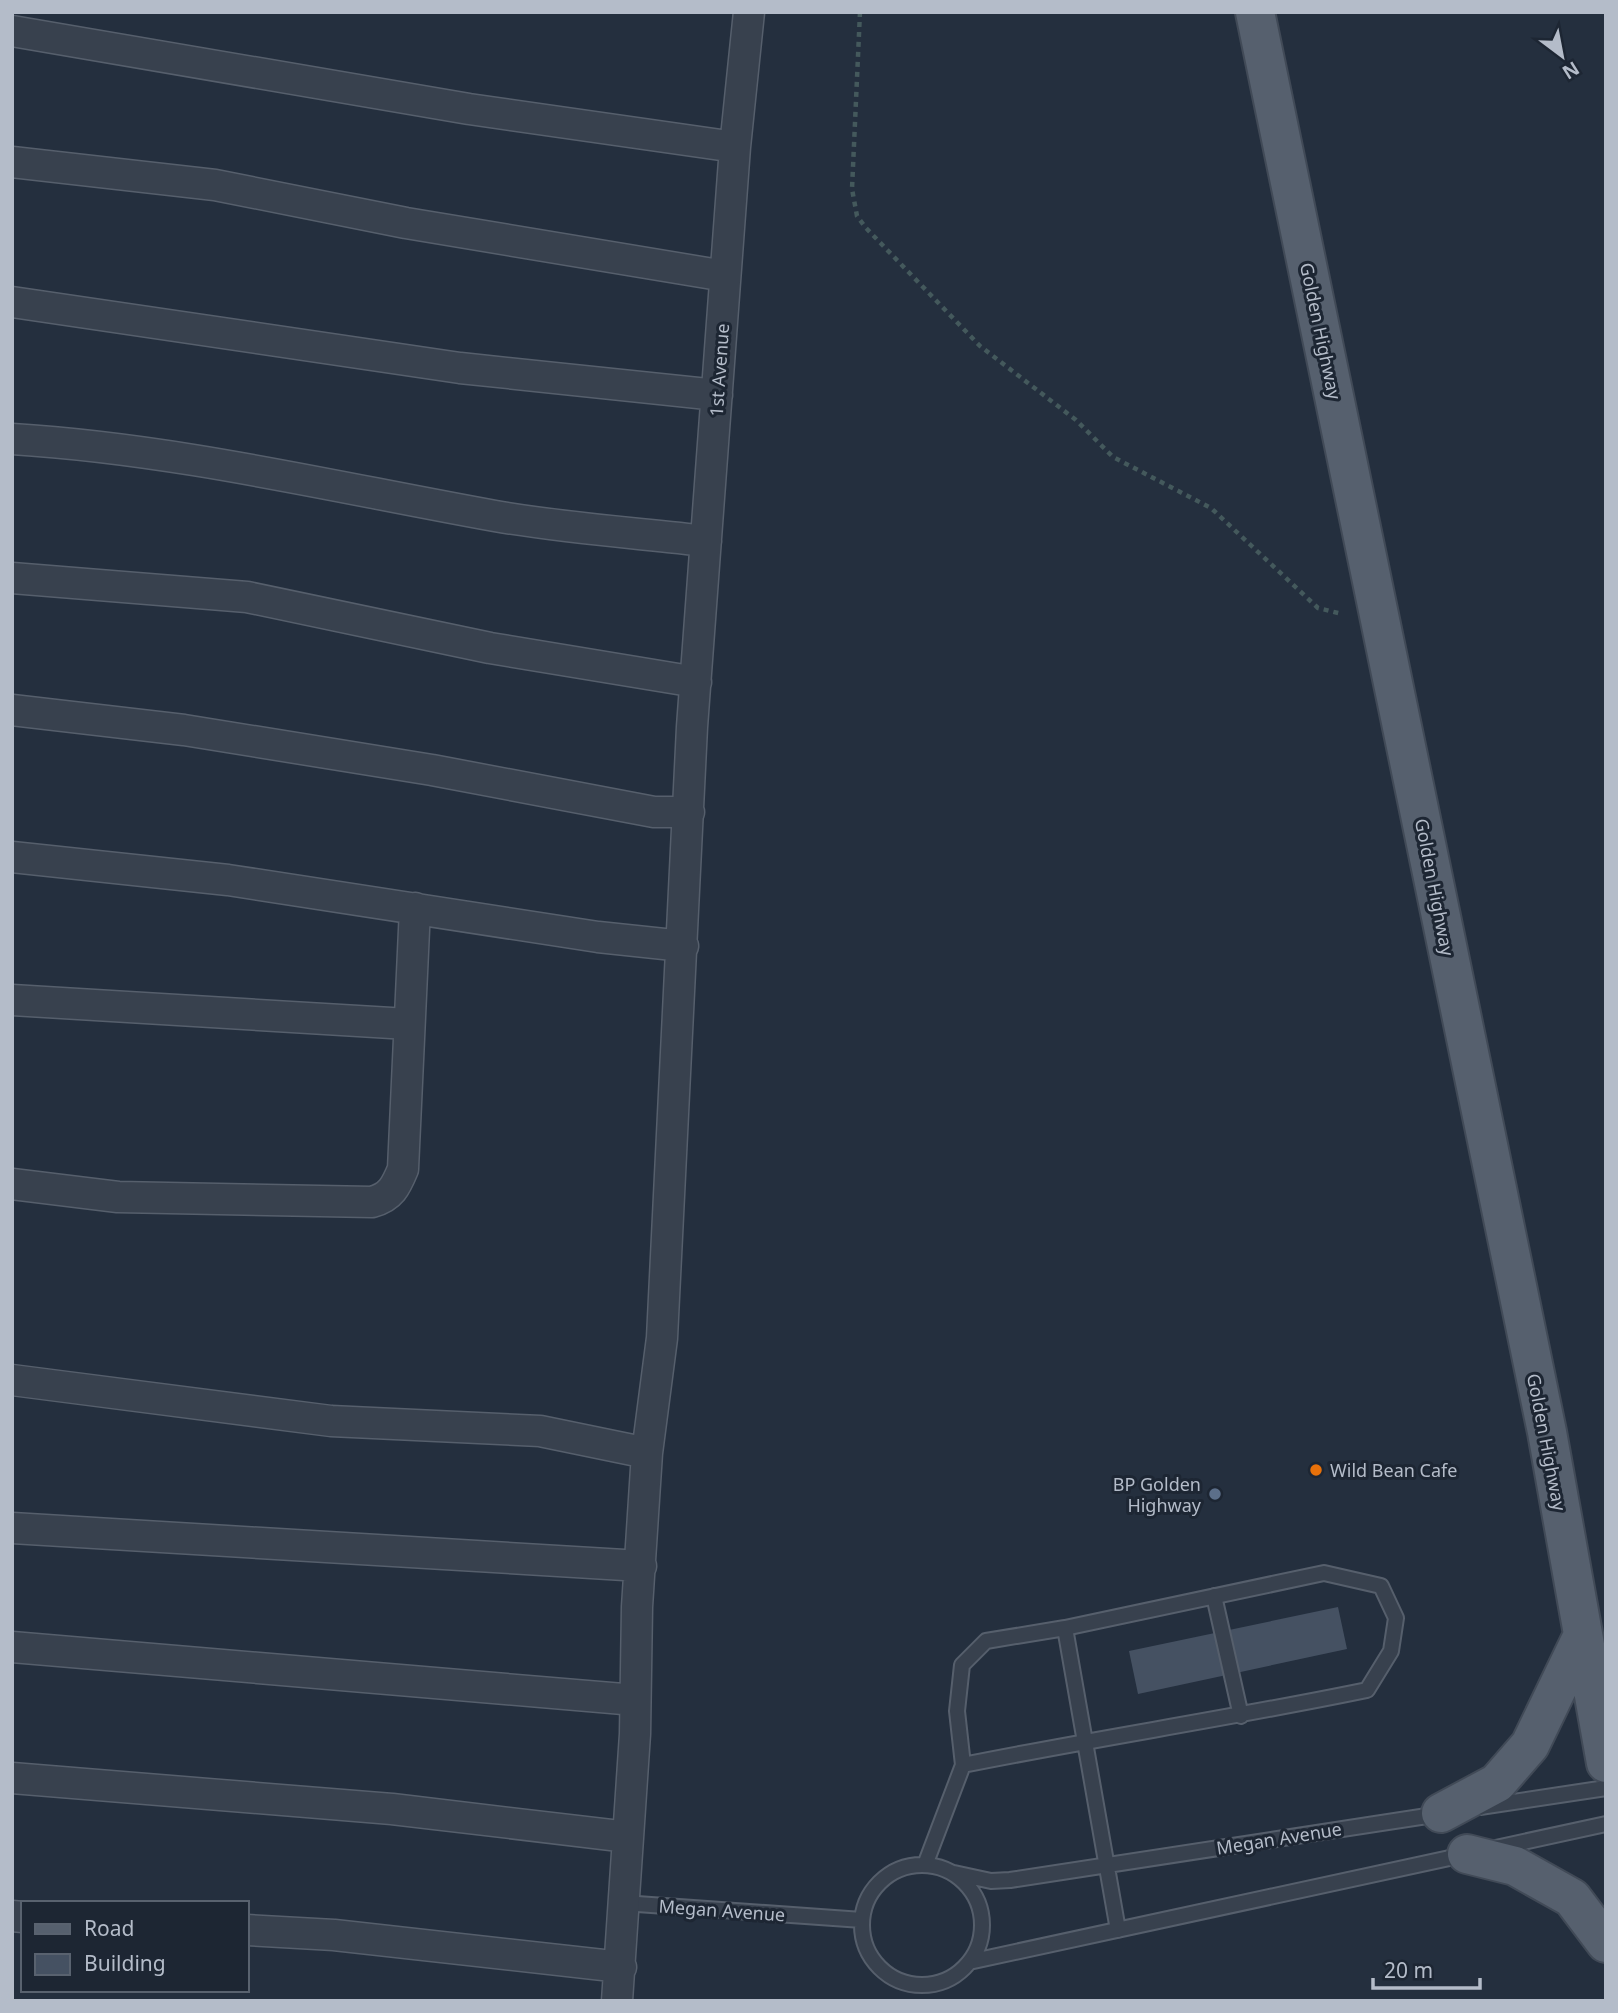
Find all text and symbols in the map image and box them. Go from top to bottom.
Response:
north arrow [1527,21,1597,91]
text: N [1558,55,1584,86]
street label: Golden Highway [1295,260,1347,402]
street label: 1st Avenue [704,323,734,417]
street label: Golden Highway [1410,816,1460,958]
street label: Golden Highway [1522,1371,1572,1513]
place label: Wild Bean Cafe [1330,1458,1457,1482]
marker: Wild Bean Cafe [1308,1462,1324,1478]
place label: BP Golden Highway [1113,1472,1202,1517]
marker: BP Golden Highway [1207,1486,1223,1502]
street label: Megan Avenue [1215,1816,1343,1860]
street label: Megan Avenue [658,1894,786,1926]
legend [21,1901,248,1992]
text: Road [84,1914,134,1942]
scale bar [1373,1946,1480,1990]
text: Building [84,1949,166,1977]
text: 20 m [1384,1956,1433,1984]

